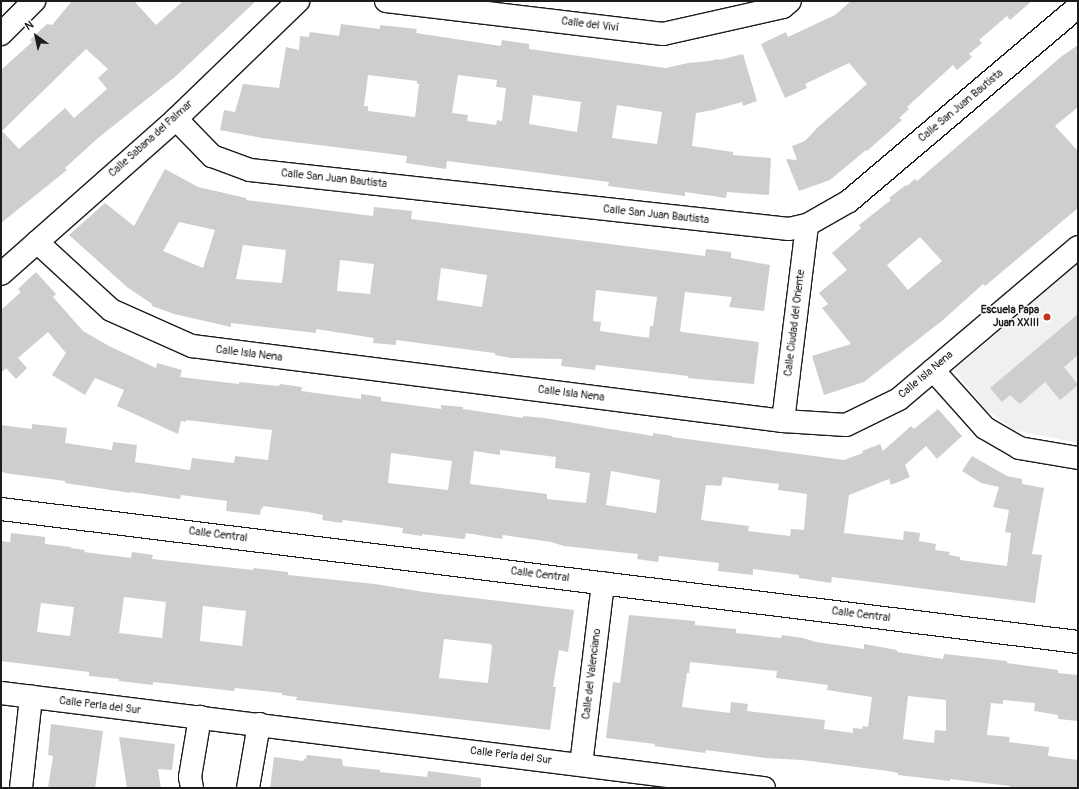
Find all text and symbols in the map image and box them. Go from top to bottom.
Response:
street label: Calle del Viví [561,15,619,35]
north arrow [16,16,56,56]
text: N [23,18,36,33]
street label: Calle San Juan Bautista [916,67,1006,145]
street label: Calle Sabana del Palmar [106,98,196,180]
street label: Calle San Juan Bautista [280,167,388,191]
street label: Calle San Juan Bautista [602,203,710,227]
street label: Calle Ciudad del Oriente [782,269,808,377]
place label: Escuela Papa Juan XXIII [981,304,1039,330]
marker: Escuela Papa Juan XXIII [1042,312,1052,322]
street label: Calle Isla Nena [215,343,283,365]
street label: Calle Isla Nena [896,348,956,402]
street label: Calle Isla Nena [537,383,605,405]
street label: Calle Central [188,525,248,545]
street label: Calle Central [510,565,570,585]
street label: Calle Central [831,605,891,625]
street label: Calle del Valenciano [580,628,604,720]
street label: Calle Perla del Sur [58,694,142,718]
street label: Calle Perla del Sur [469,744,553,768]

